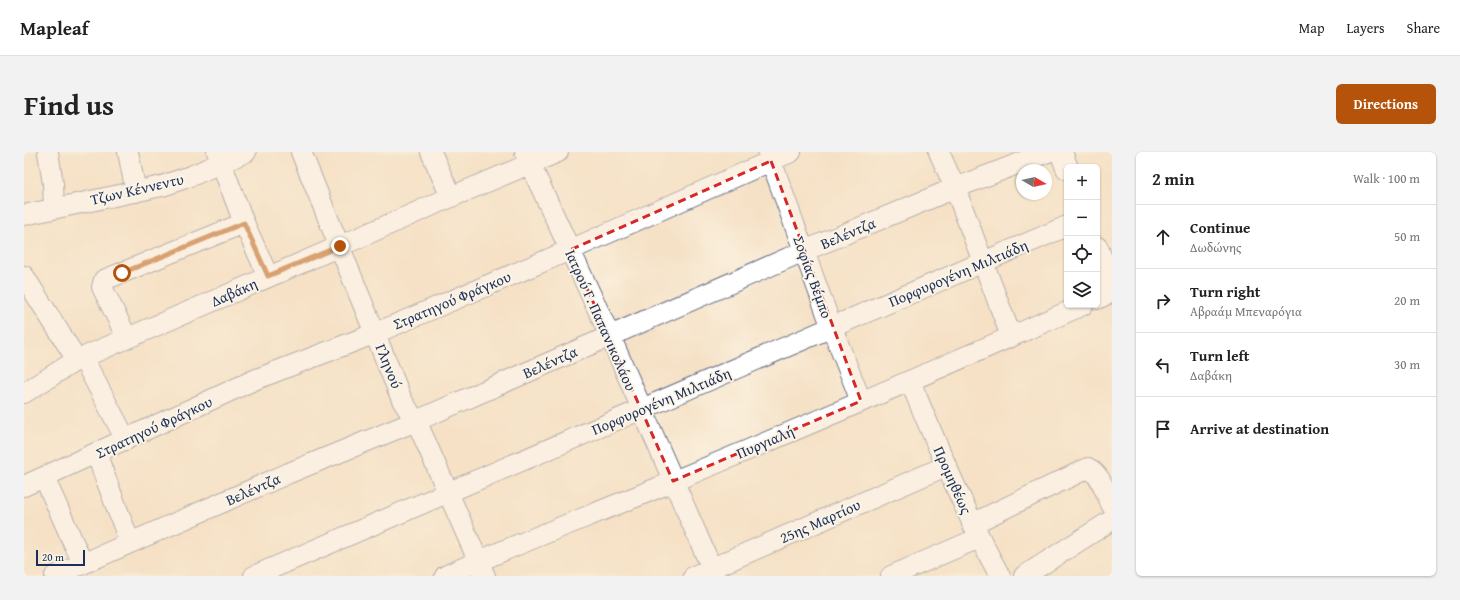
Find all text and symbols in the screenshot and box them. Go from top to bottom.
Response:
text: Mapleaf [20,14,89,42]
text: Map [1299,18,1325,38]
text: Layers [1347,18,1385,38]
text: Share [1407,18,1440,38]
text: Find us [24,84,114,125]
button: Directions [1336,84,1436,124]
north arrow [1016,164,1052,200]
map controls [1064,164,1100,308]
button: + [1064,164,1100,200]
text: 2 min [1152,166,1194,191]
street label: Τζων Κέννεντυ [88,168,186,210]
text: Walk · 100 m [1353,169,1420,188]
button: − [1064,200,1100,236]
street label: Βελέντζα [817,212,879,254]
text: Continue [1190,217,1251,238]
icon: ahead [1152,226,1174,248]
text: 50 m [1394,227,1420,246]
street label: Σοφίας Βέμπο [788,233,838,321]
street label: Πορφυρογένη Μιλτιάδη [885,234,1031,312]
button: locate [1064,236,1100,272]
route end [331,237,349,255]
text: Δωδώνης [1190,238,1242,257]
street label: Ιατρού Γ. Παπανικολάου [560,246,642,394]
route start [113,264,131,282]
street label: Στρατηγού Φράγκου [390,266,514,334]
button: layers [1064,272,1100,308]
street label: Δαβάκη [208,273,260,311]
text: Turn right [1190,281,1261,302]
icon: right [1152,290,1174,312]
text: 20 m [1394,291,1420,310]
text: Αβραάμ Μπεναρόγια [1190,302,1302,321]
street label: Γληνού [371,340,408,392]
street label: Βελέντζα [519,341,581,383]
text: Turn left [1190,345,1249,366]
icon: left [1152,354,1174,376]
text: 30 m [1394,355,1420,374]
street label: Πορφυρογένη Μιλτιάδη [588,362,734,440]
text: Δαβάκη [1190,366,1232,385]
street label: Στρατηγού Φράγκου [92,391,216,463]
icon: arrive [1152,418,1174,440]
text: Arrive at destination [1190,418,1329,439]
street label: Πυργιαλή [733,420,797,464]
street label: Προμηθέως [929,443,978,518]
street label: Βελέντζα [222,468,284,510]
street label: 25ης Μαρτίου [776,494,864,548]
scale bar [36,548,85,567]
text: 20 m [42,549,64,565]

